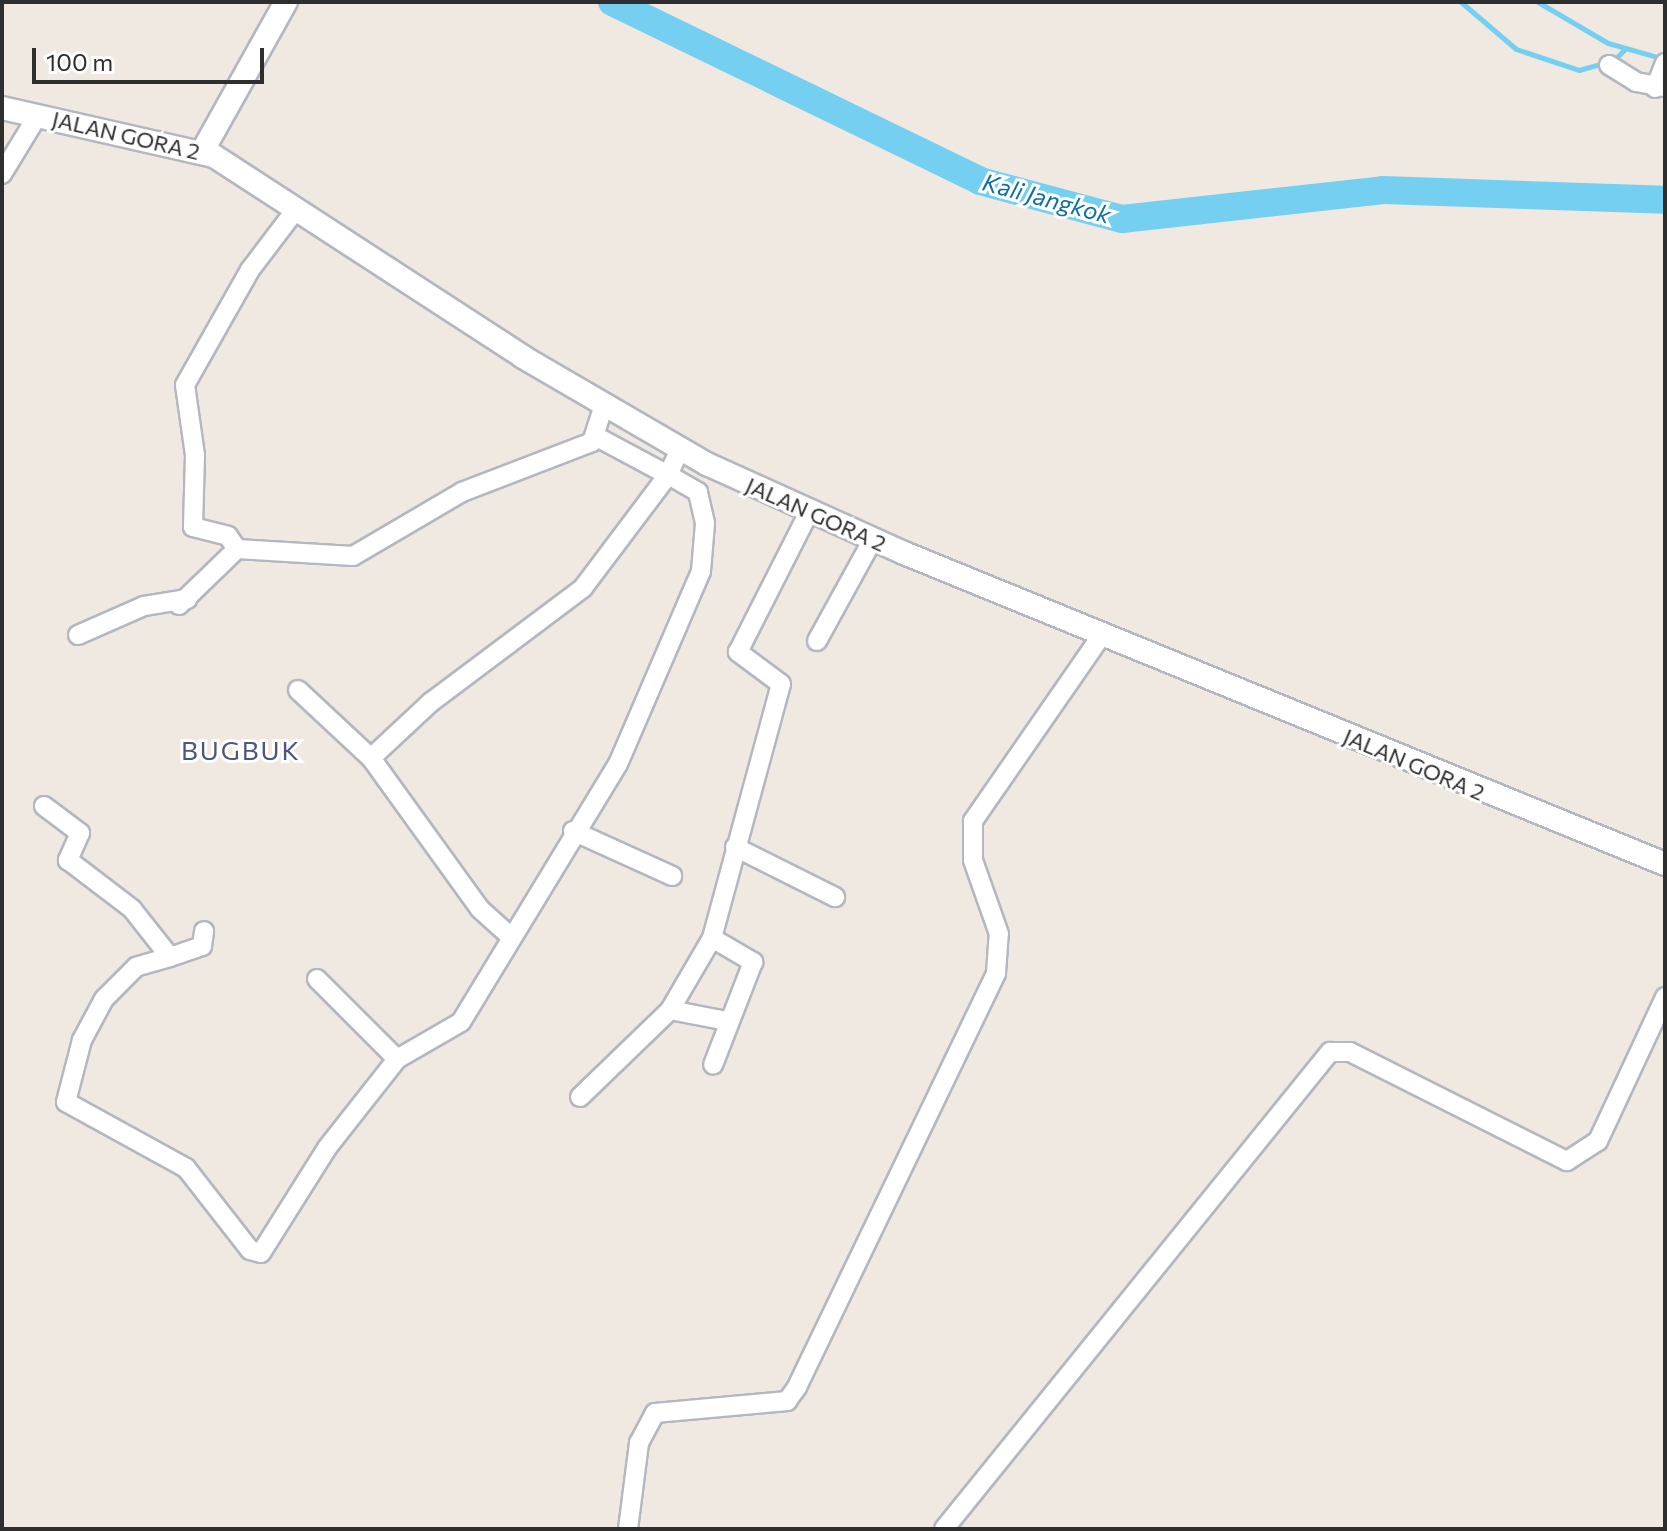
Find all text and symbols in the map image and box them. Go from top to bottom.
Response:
scale bar [36,32,268,82]
text: 100 m [46,47,113,76]
street label: JALAN GORA 2 [50,105,202,165]
water label: Kali Jangkok [980,167,1114,229]
street label: JALAN GORA 2 [742,471,890,557]
street label: JALAN GORA 2 [1340,722,1488,806]
district label: BUGBUK [181,734,301,766]

